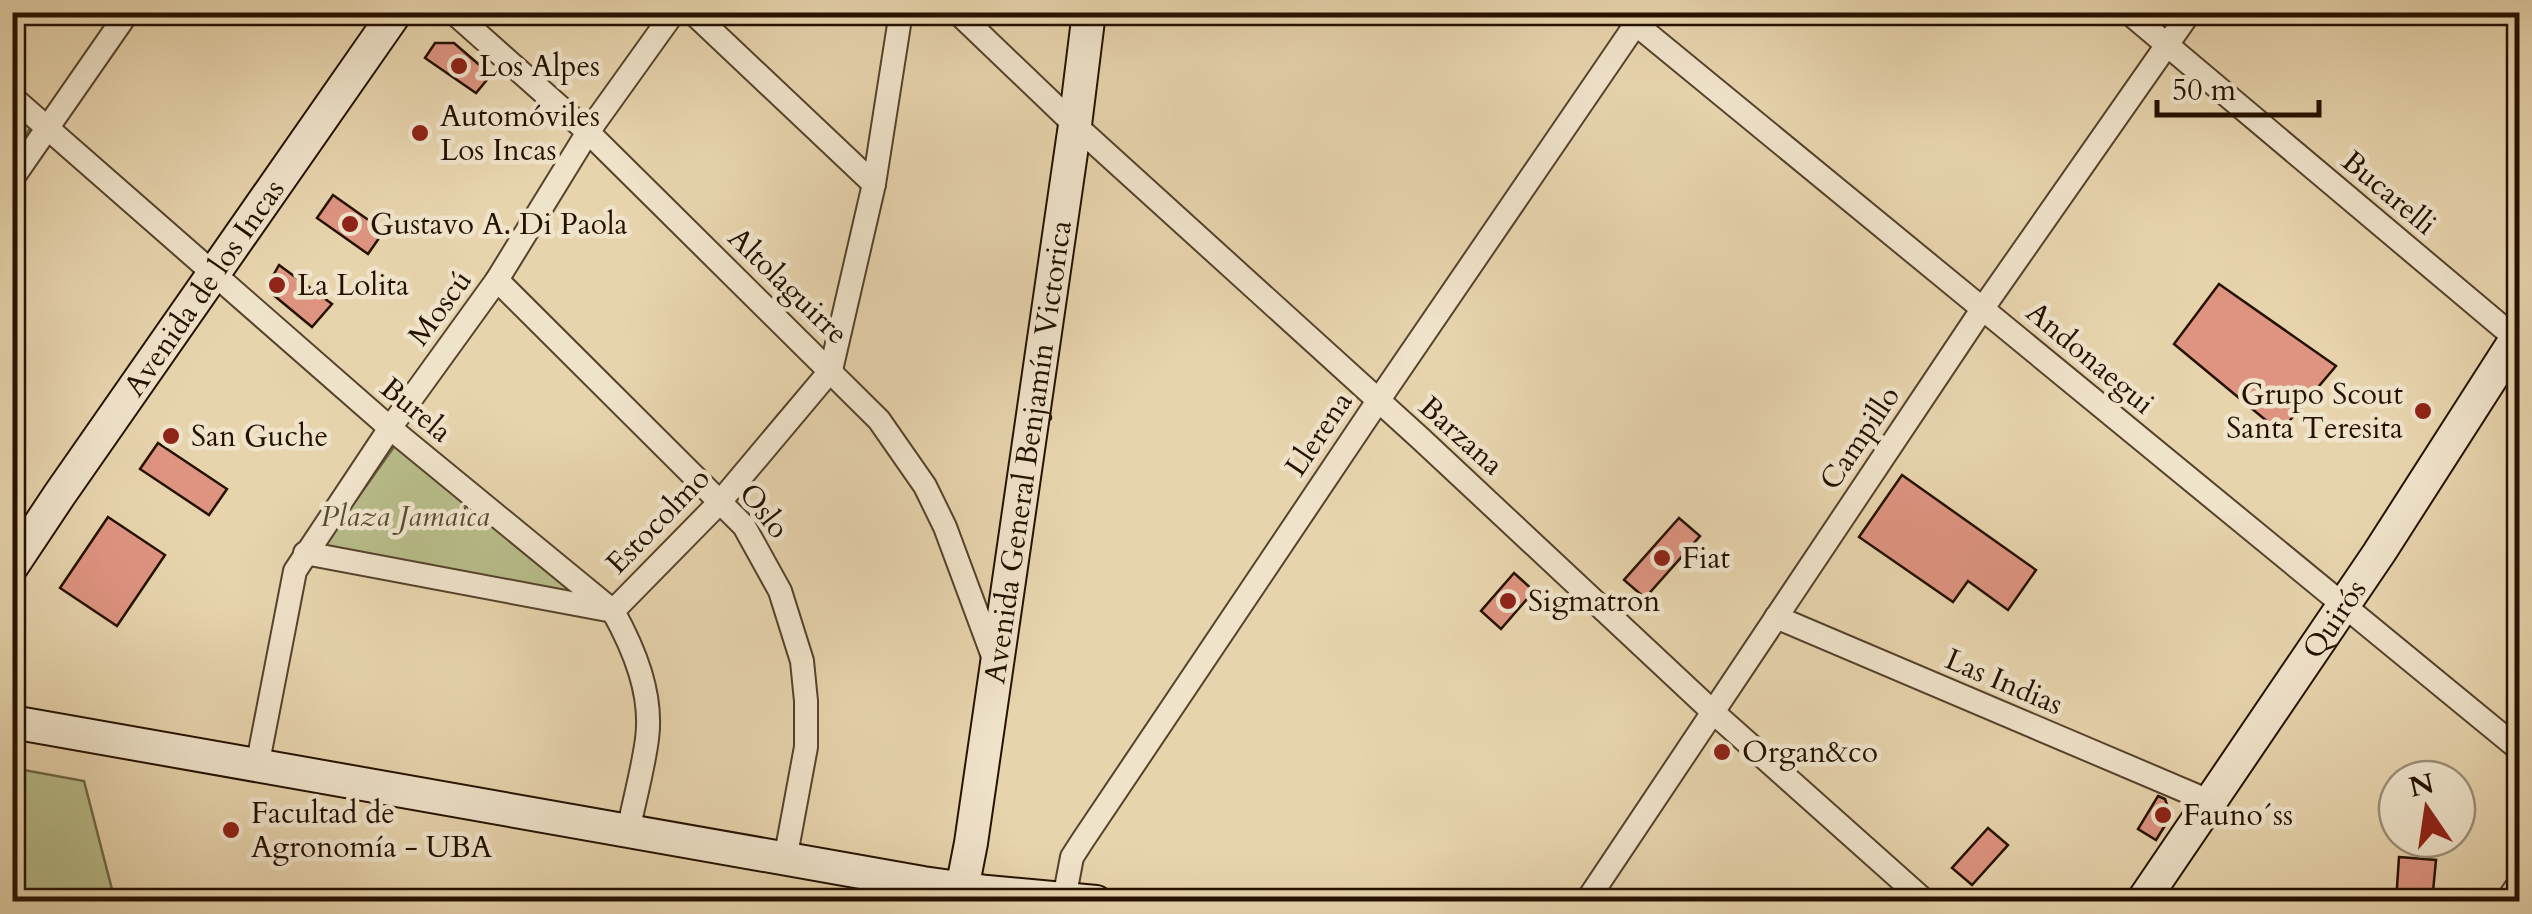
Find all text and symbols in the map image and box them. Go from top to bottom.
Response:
place label: Los Alpes [479,46,600,87]
marker: Los Alpes [448,55,470,77]
scale bar [2157,55,2320,117]
text: 50 m [2172,70,2237,111]
place label: Automóviles Los Incas [440,96,600,171]
marker: Automóviles Los Incas [409,122,431,144]
street label: Bucarelli [2333,141,2445,245]
street label: Avenida de los Incas [114,171,294,405]
place label: Gustavo A. Di Paola [370,204,628,245]
marker: Gustavo A. Di Paola [339,213,361,235]
street label: Altolaguirre [719,218,857,354]
street label: Avenida General Benjamín Victorica [974,218,1081,686]
street label: Moscú [399,262,481,354]
place label: La Lolita [297,265,409,306]
marker: La Lolita [266,274,288,296]
street label: Andonaegui [2017,292,2163,424]
street label: Burela [371,368,461,452]
place label: Grupo Scout Santa Teresita [2226,374,2404,449]
street label: Campillo [1810,378,1910,498]
street label: Llerena [1276,384,1362,484]
street label: Barzana [1410,387,1512,485]
marker: Grupo Scout Santa Teresita [2412,400,2434,422]
place label: San Guche [191,416,328,457]
marker: San Guche [160,425,182,447]
street label: Estocolmo [597,459,719,583]
street label: Oslo [729,475,799,547]
park label: Plaza Jamaica [320,496,490,537]
place label: Fiat [1682,538,1730,579]
marker: Fiat [1651,547,1673,569]
street label: Quirós [2292,571,2376,667]
place label: Sigmatron [1528,581,1660,622]
marker: Sigmatron [1497,590,1519,612]
street label: Las Indias [1939,639,2069,725]
place label: Organ&co [1742,732,1878,773]
marker: Organ&co [1711,741,1733,763]
north arrow [2377,759,2477,859]
text: N [2405,764,2438,807]
place label: Facultad de Agronomía - UBA [251,793,493,868]
place label: Fauno´ss [2183,795,2293,836]
marker: Fauno´ss [2152,804,2174,826]
marker: Facultad de Agronomía - UBA [220,819,242,841]

